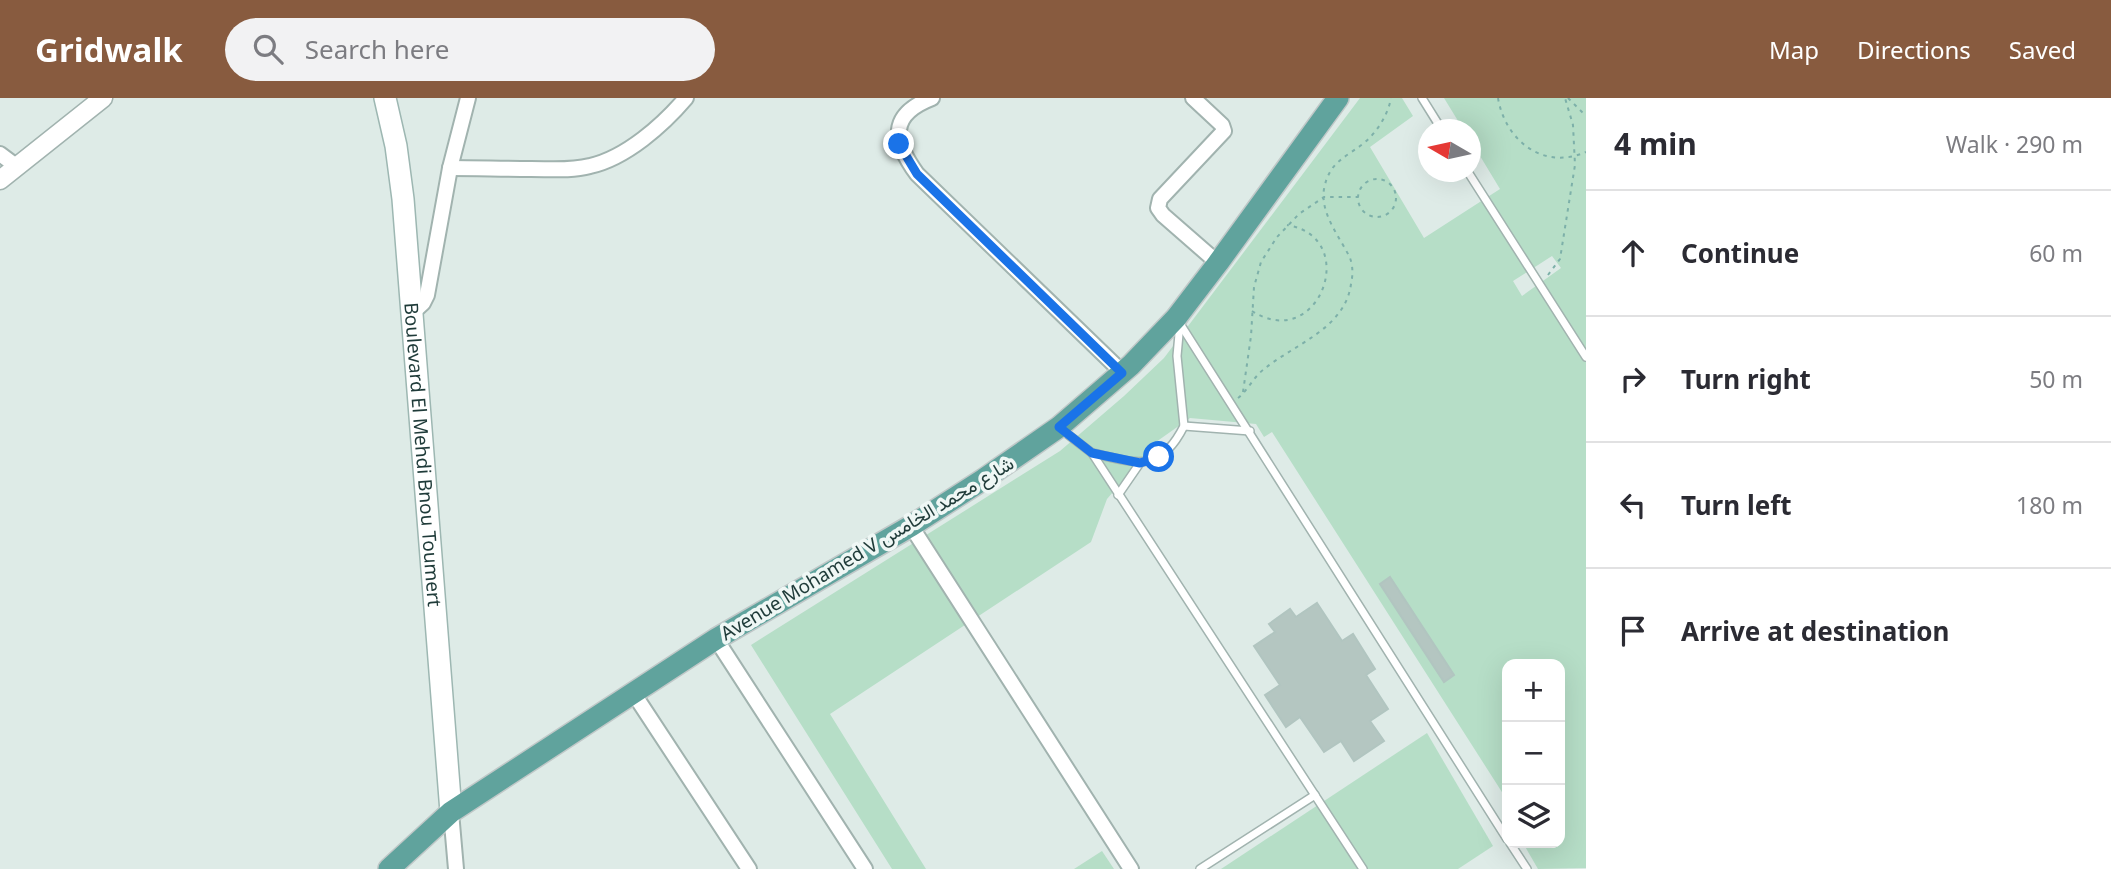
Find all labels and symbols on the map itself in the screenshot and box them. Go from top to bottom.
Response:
north arrow [1418,119,1481,182]
route end [883,128,914,159]
street label: Boulevard El Mehdi Bnou Toumert [398,301,448,608]
route start [1143,441,1174,472]
street label: Avenue Mohamed V شارع محمد الخامس [716,450,1019,646]

